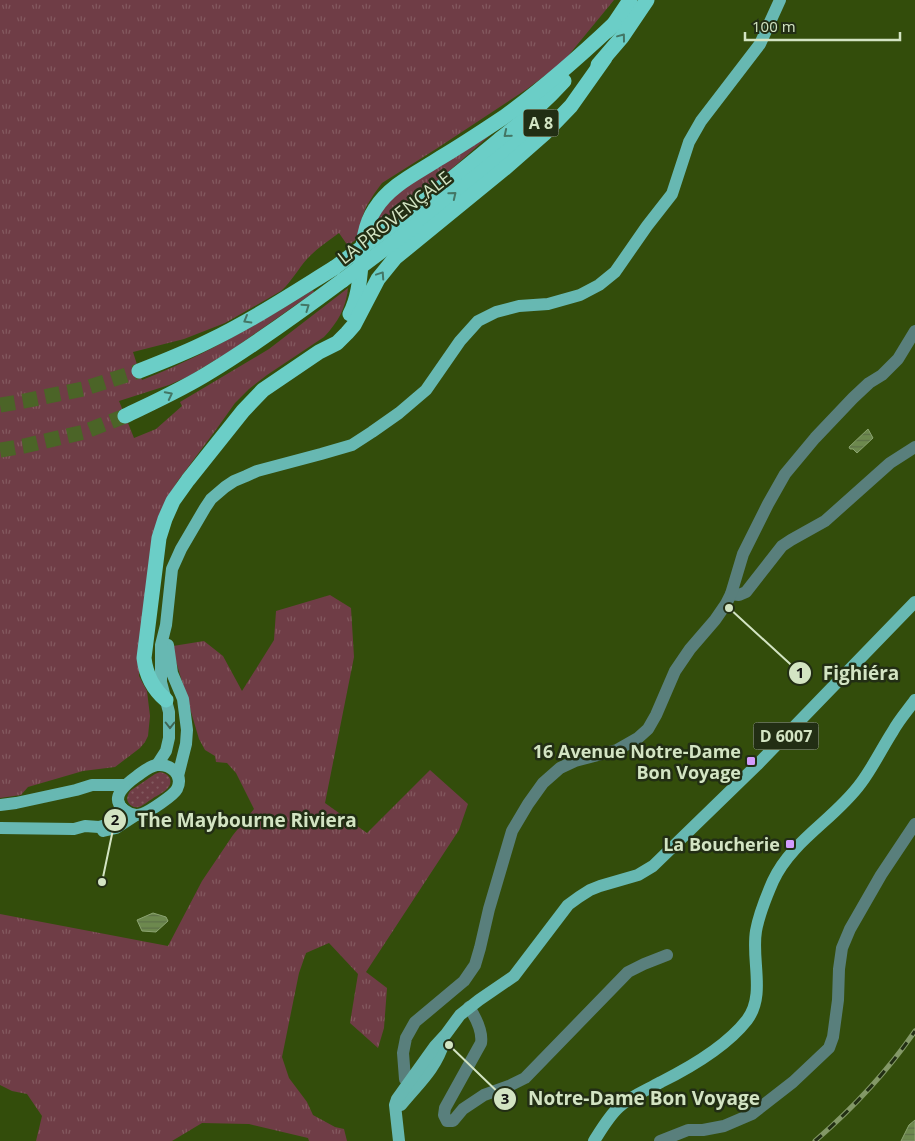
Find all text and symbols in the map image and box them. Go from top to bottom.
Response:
scale bar [745,10,900,42]
text: 100 m [752,16,796,36]
one-way arrow [616,33,625,43]
road number: A 8 [524,110,558,136]
one-way arrow [503,129,512,138]
street label: LA PROVENÇALE [332,165,456,269]
one-way arrow [447,193,456,201]
one-way arrow [375,272,384,281]
one-way arrow [300,304,309,313]
one-way arrow [244,314,253,324]
one-way arrow [164,391,173,401]
callout: Fighiéra [788,656,909,690]
text: Fighiéra [823,660,899,686]
text: 1 [796,662,804,682]
one-way arrow [164,721,175,729]
road number: D 6007 [754,722,818,749]
place label: 16 Avenue Notre-Dame Bon Voyage [533,739,741,784]
marker: 16 Avenue Notre-Dame Bon Voyage [745,755,757,767]
callout: The Maybourne Riviera [103,803,367,837]
text: The Maybourne Riviera [137,807,357,833]
text: 2 [111,809,120,829]
place label: La Boucherie [663,832,780,856]
marker: La Boucherie [784,838,796,850]
callout: Notre-Dame Bon Voyage [493,1082,770,1116]
text: Notre-Dame Bon Voyage [528,1085,760,1111]
text: 3 [501,1088,509,1108]

